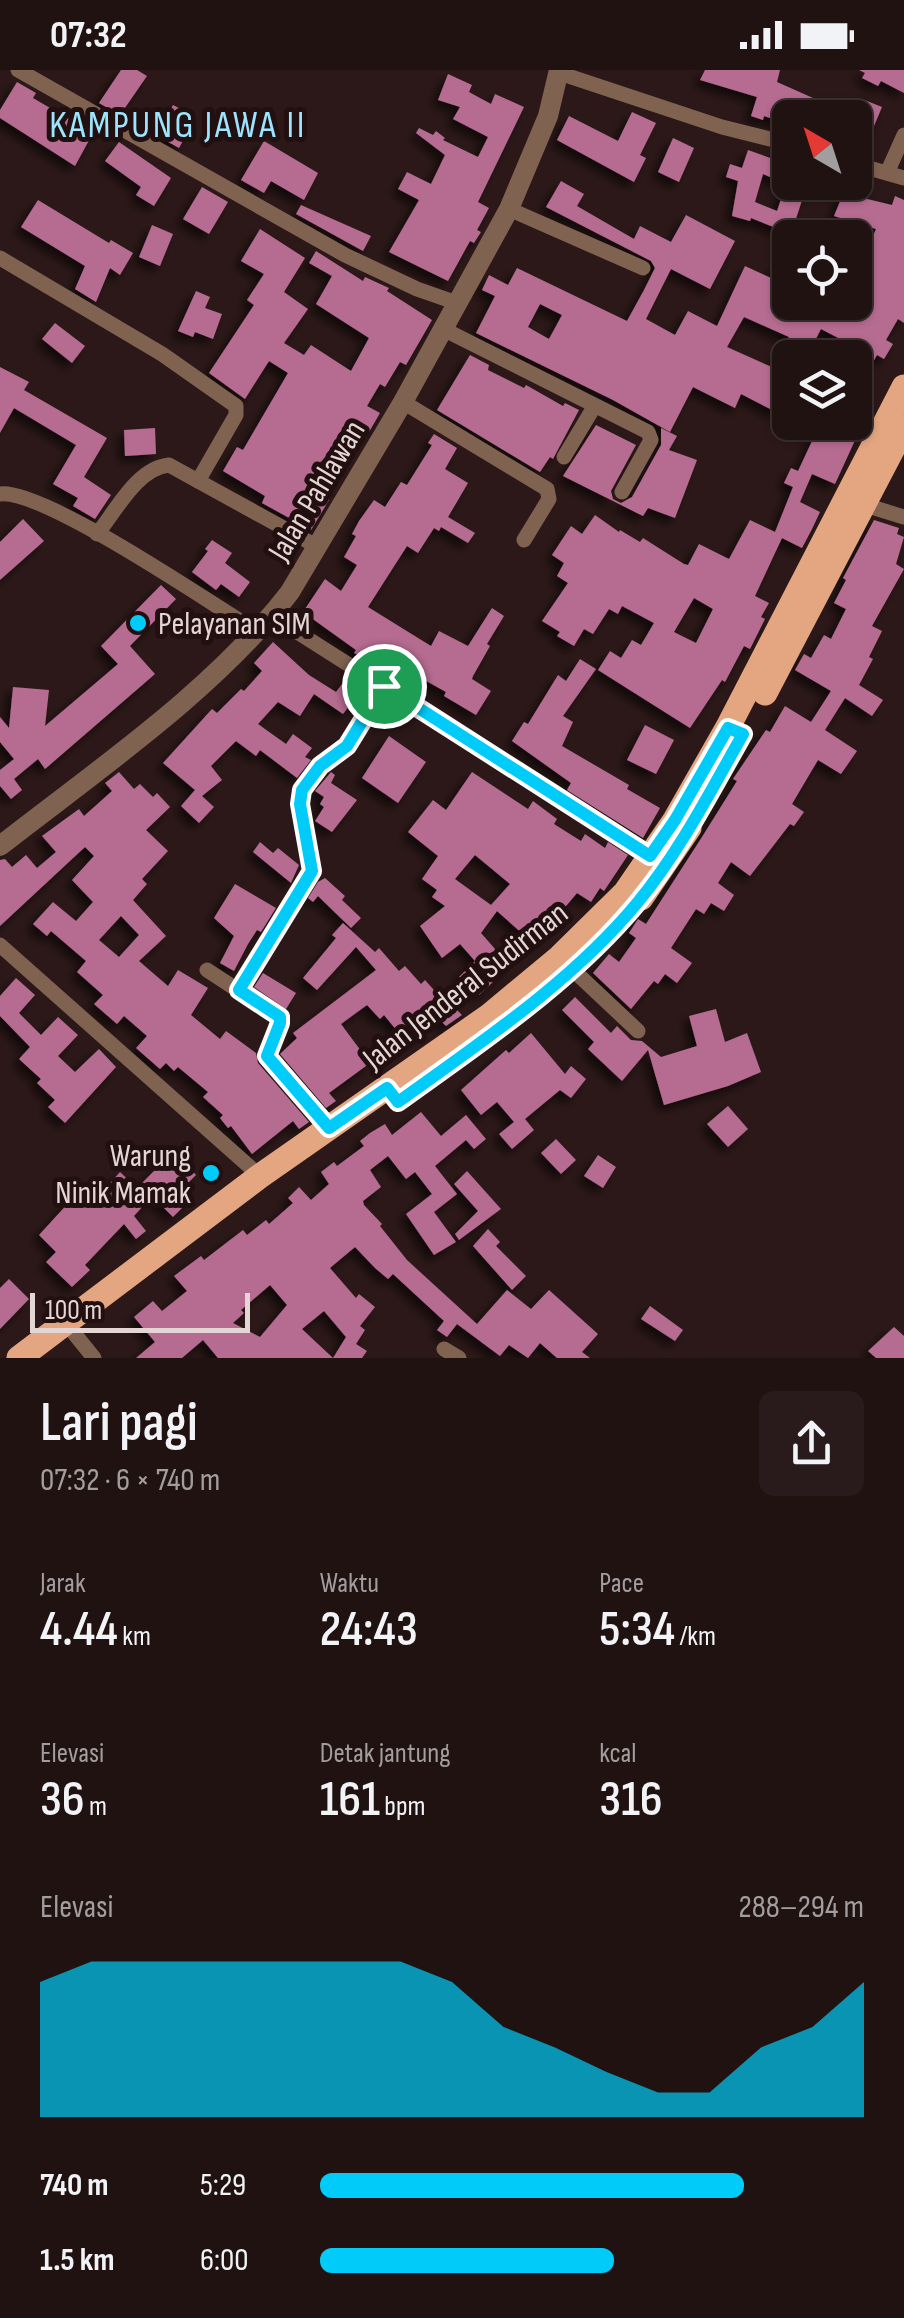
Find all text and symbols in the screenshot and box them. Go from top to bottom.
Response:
text: 07:32 [50,13,127,58]
north arrow [772,100,872,200]
map controls [772,100,872,440]
district label: KAMPUNG JAWA II [49,103,307,148]
button: locate [772,220,872,320]
button: layers [772,340,872,440]
street label: Jalan Pahlawan [260,414,374,569]
place label: Pelayanan SIM [158,605,311,644]
marker: Pelayanan SIM [127,612,149,634]
pin [342,644,427,729]
icon: arrive [357,659,412,714]
street label: Jalan Jenderal Sudirman [355,894,576,1079]
place label: Warung Ninik Mamak [55,1137,191,1213]
marker: Warung Ninik Mamak [200,1162,222,1184]
scale bar [30,1288,250,1332]
text: 100 m [45,1294,102,1327]
text: Lari pagi [40,1390,198,1457]
button: share [759,1391,864,1496]
text: 07:32 · 6 × 740 m [40,1461,220,1500]
text: Jarak [40,1567,86,1600]
text: Waktu [320,1567,379,1600]
text: Pace [599,1567,644,1600]
text: 4.44 [40,1600,118,1660]
text: 24:43 [320,1600,418,1660]
text: 5:34 [599,1600,675,1660]
text: km [118,1620,151,1653]
text: /km [675,1620,716,1653]
text: Elevasi [40,1737,104,1770]
text: Detak jantung [320,1737,450,1770]
text: kcal [599,1737,636,1770]
text: 36 [40,1770,85,1830]
text: 161 [320,1770,380,1830]
text: 316 [599,1770,663,1830]
text: m [85,1790,107,1823]
text: bpm [380,1790,426,1823]
text: Elevasi [40,1888,113,1927]
text: 288–294 m [739,1888,864,1927]
text: 740 m [40,2166,108,2205]
text: 5:29 [200,2166,246,2205]
text: 1.5 km [40,2241,114,2280]
text: 6:00 [200,2241,249,2280]

